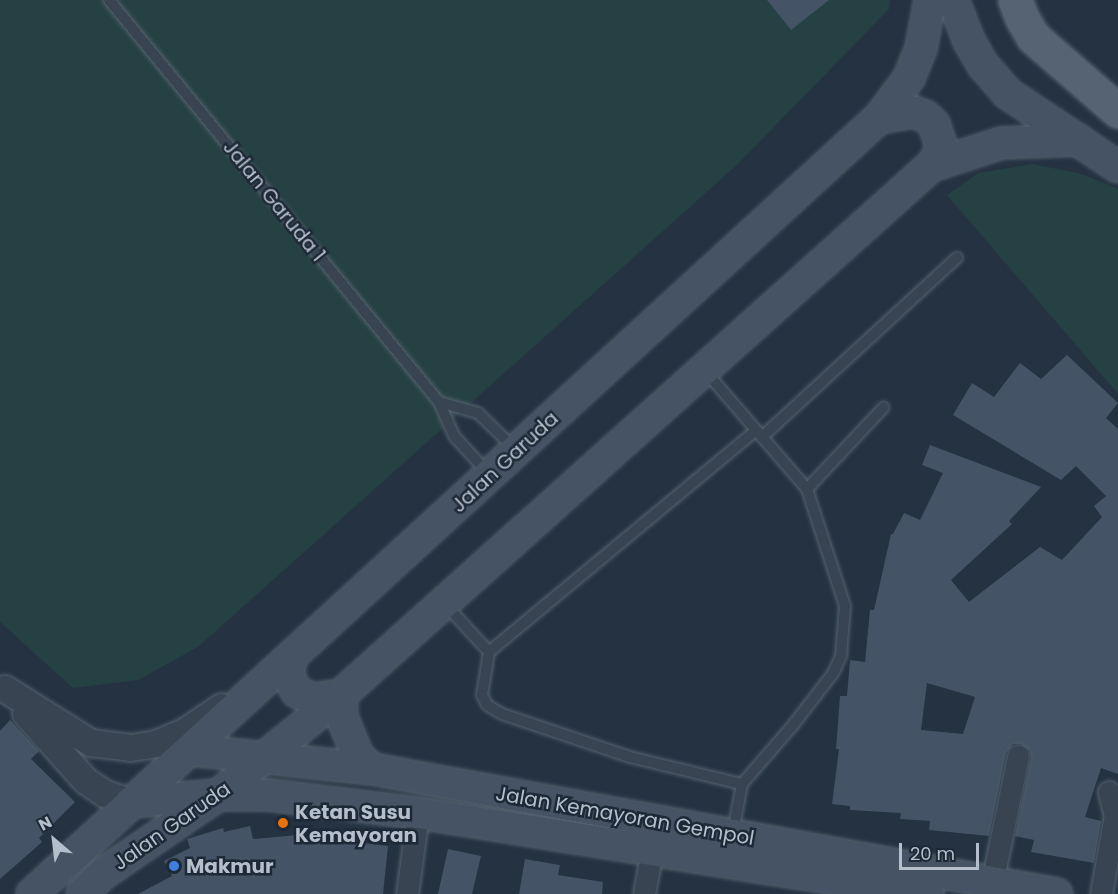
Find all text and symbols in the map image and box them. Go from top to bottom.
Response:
street label: Jalan Garuda 1 [218,136,330,266]
street label: Jalan Garuda [447,406,563,518]
street label: Jalan Garuda [109,777,235,875]
street label: Jalan Kemayoran Gempol [494,781,756,851]
place label: Ketan Susu Kemayoran [295,800,417,847]
north arrow [24,810,84,870]
text: N [35,811,56,837]
marker: Ketan Susu Kemayoran [276,816,290,830]
scale bar [902,831,982,869]
text: 20 m [910,841,955,866]
place label: Makmur [186,854,274,878]
marker: Makmur [167,859,181,873]

